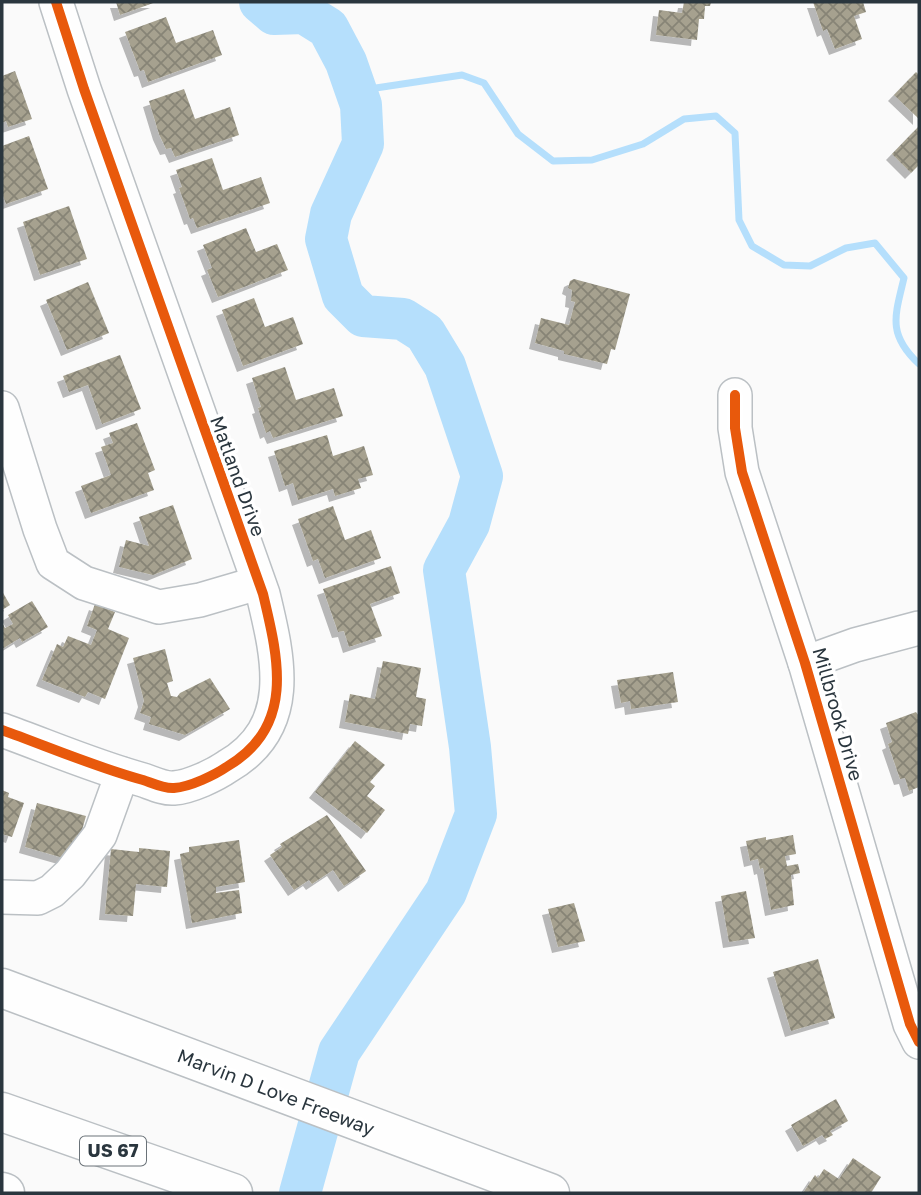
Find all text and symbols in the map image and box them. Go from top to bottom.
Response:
street label: Matland Drive [206,412,271,539]
street label: Millbrook Drive [808,644,869,783]
street label: Marvin D Love Freeway [174,1043,378,1140]
road number: US 67 [80,1136,146,1166]

